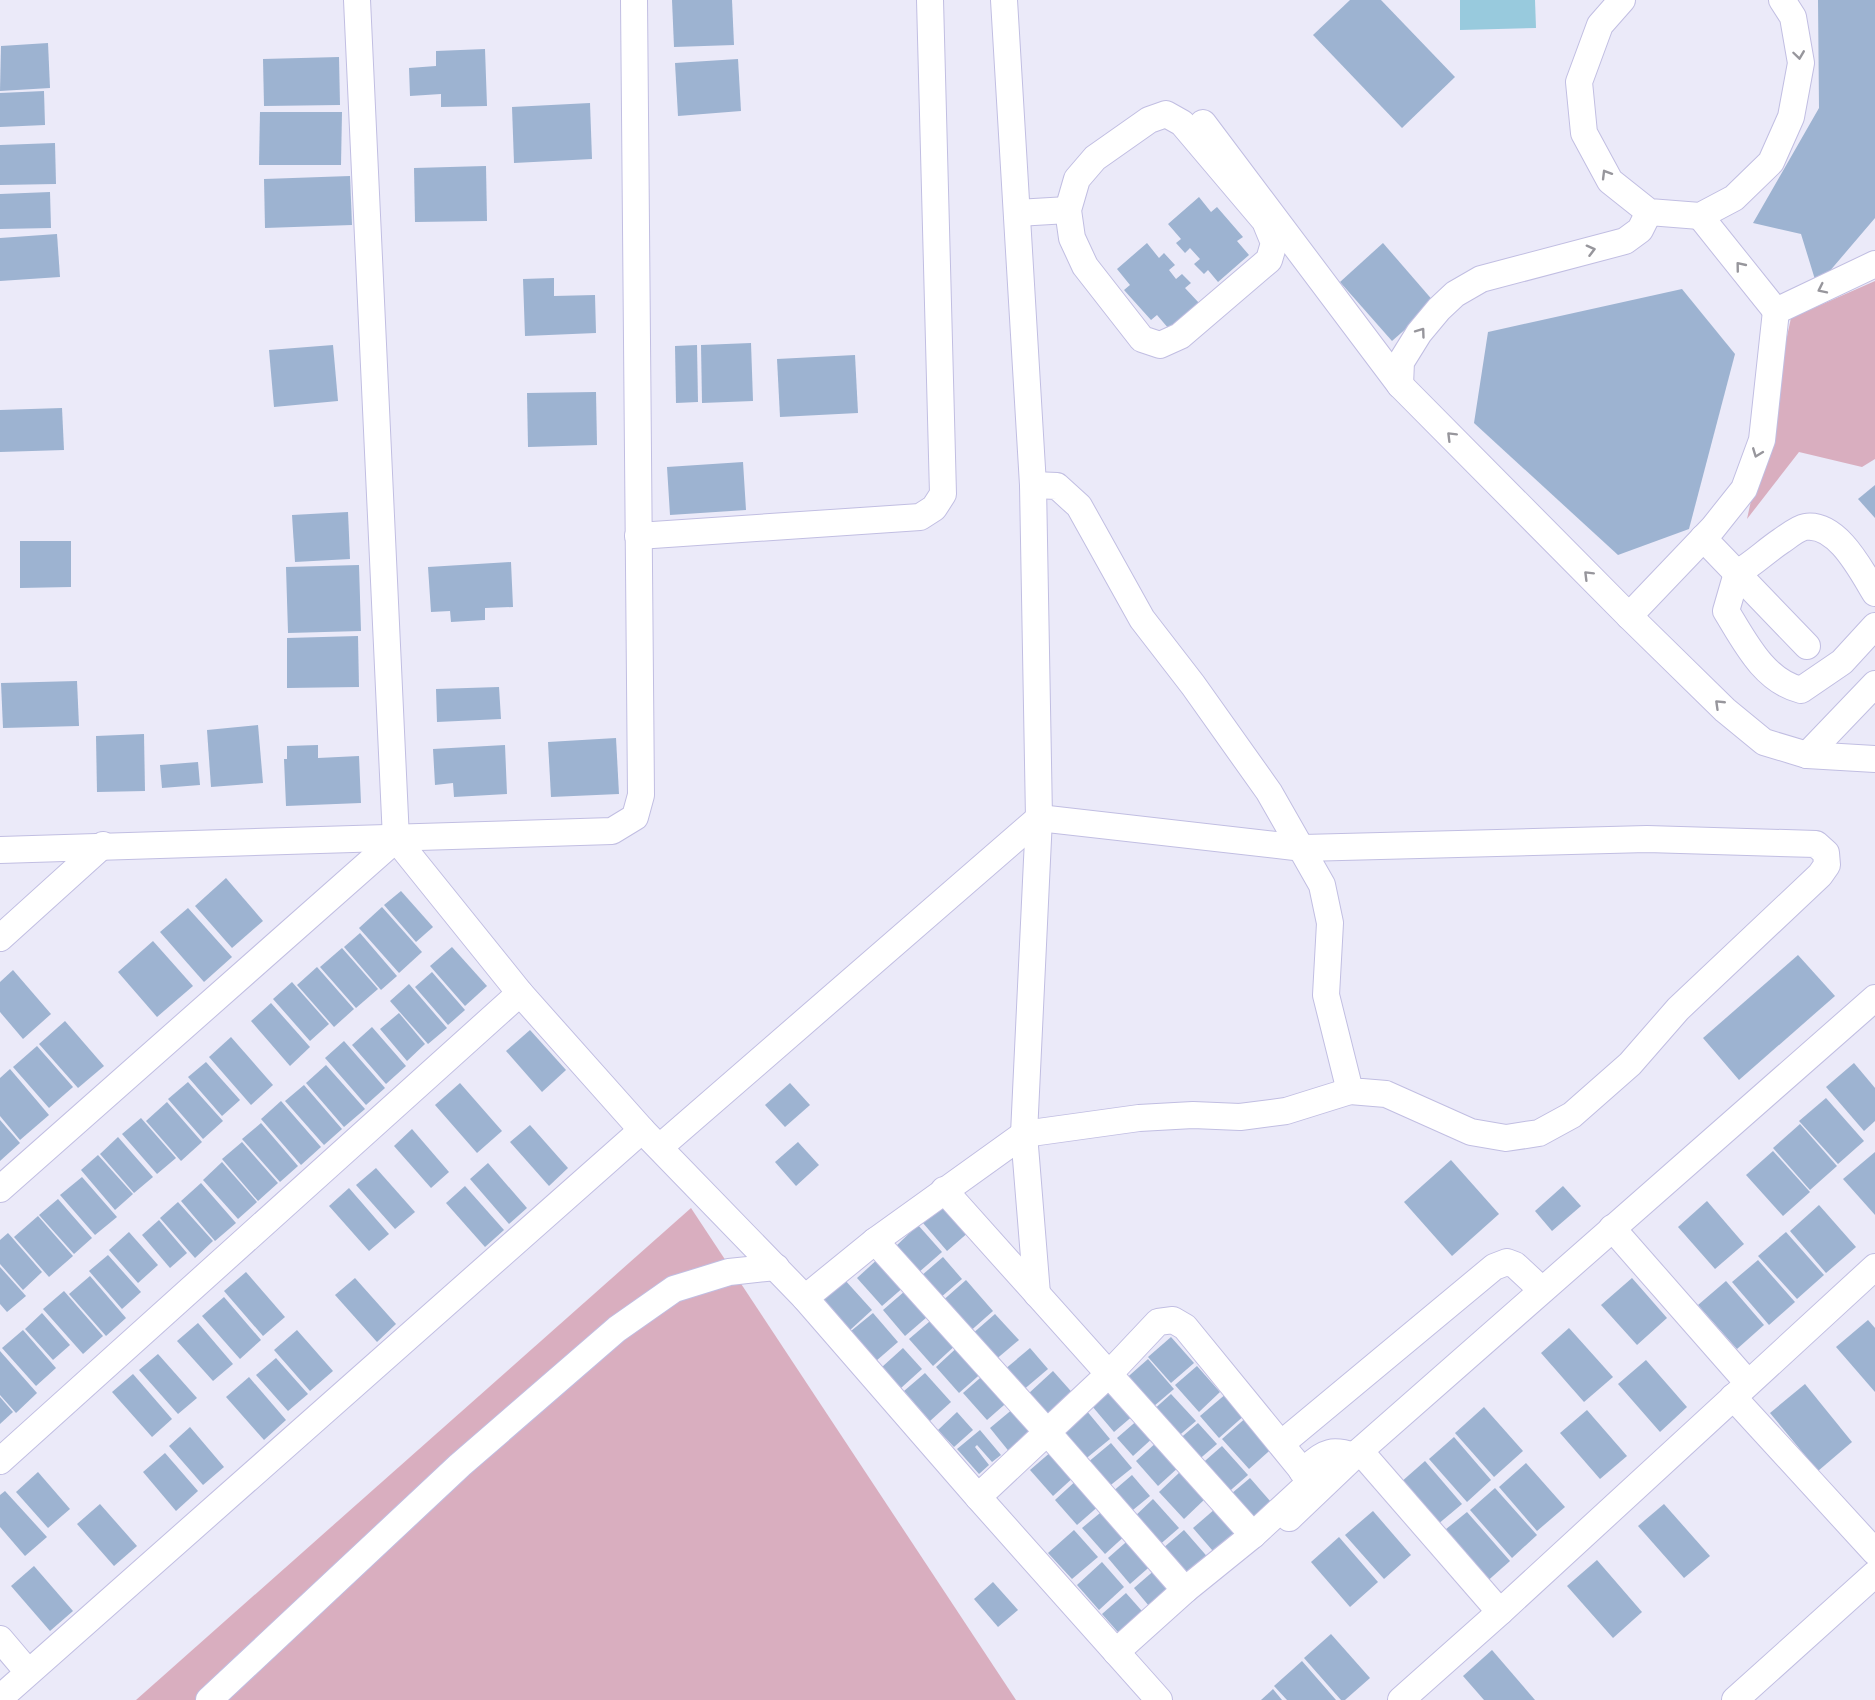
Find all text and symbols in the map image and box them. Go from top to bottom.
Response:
one-way arrow [1793,50,1805,59]
one-way arrow [1602,170,1614,180]
one-way arrow [1585,245,1596,257]
one-way arrow [1736,261,1747,272]
one-way arrow [1817,281,1828,293]
one-way arrow [1413,327,1424,338]
one-way arrow [1447,432,1458,443]
one-way arrow [1752,447,1764,458]
one-way arrow [1584,571,1595,582]
one-way arrow [1715,700,1725,711]

